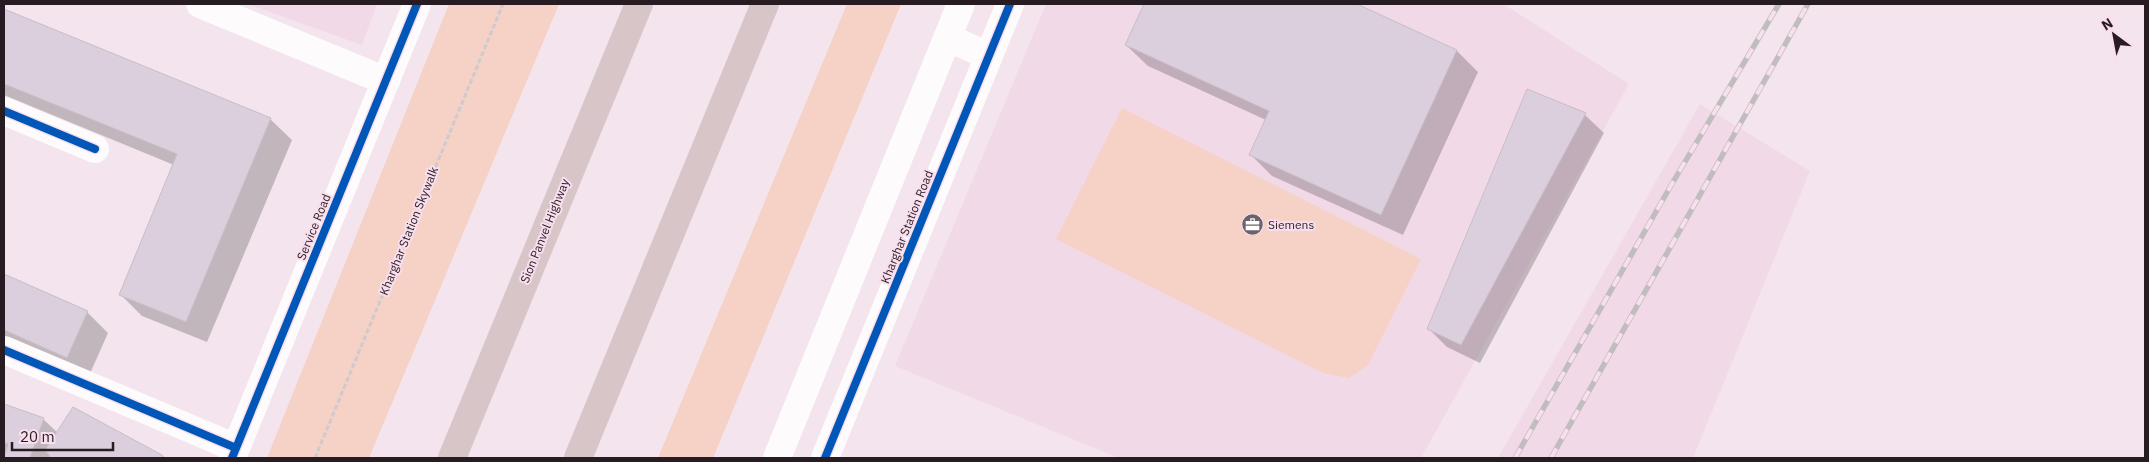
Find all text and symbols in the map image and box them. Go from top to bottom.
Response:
north arrow [2089,10,2139,60]
text: N [2098,14,2116,34]
street label: Kharghar Station Skywalk [376,164,441,297]
street label: Kharghar Station Road [877,168,936,285]
street label: Sion Panvel Highway [517,176,572,285]
street label: Service Road [293,192,334,262]
office icon: Siemens [1240,213,1264,237]
place label: Siemens [1268,217,1314,232]
scale bar [12,420,114,452]
text: 20 m [20,427,55,446]

